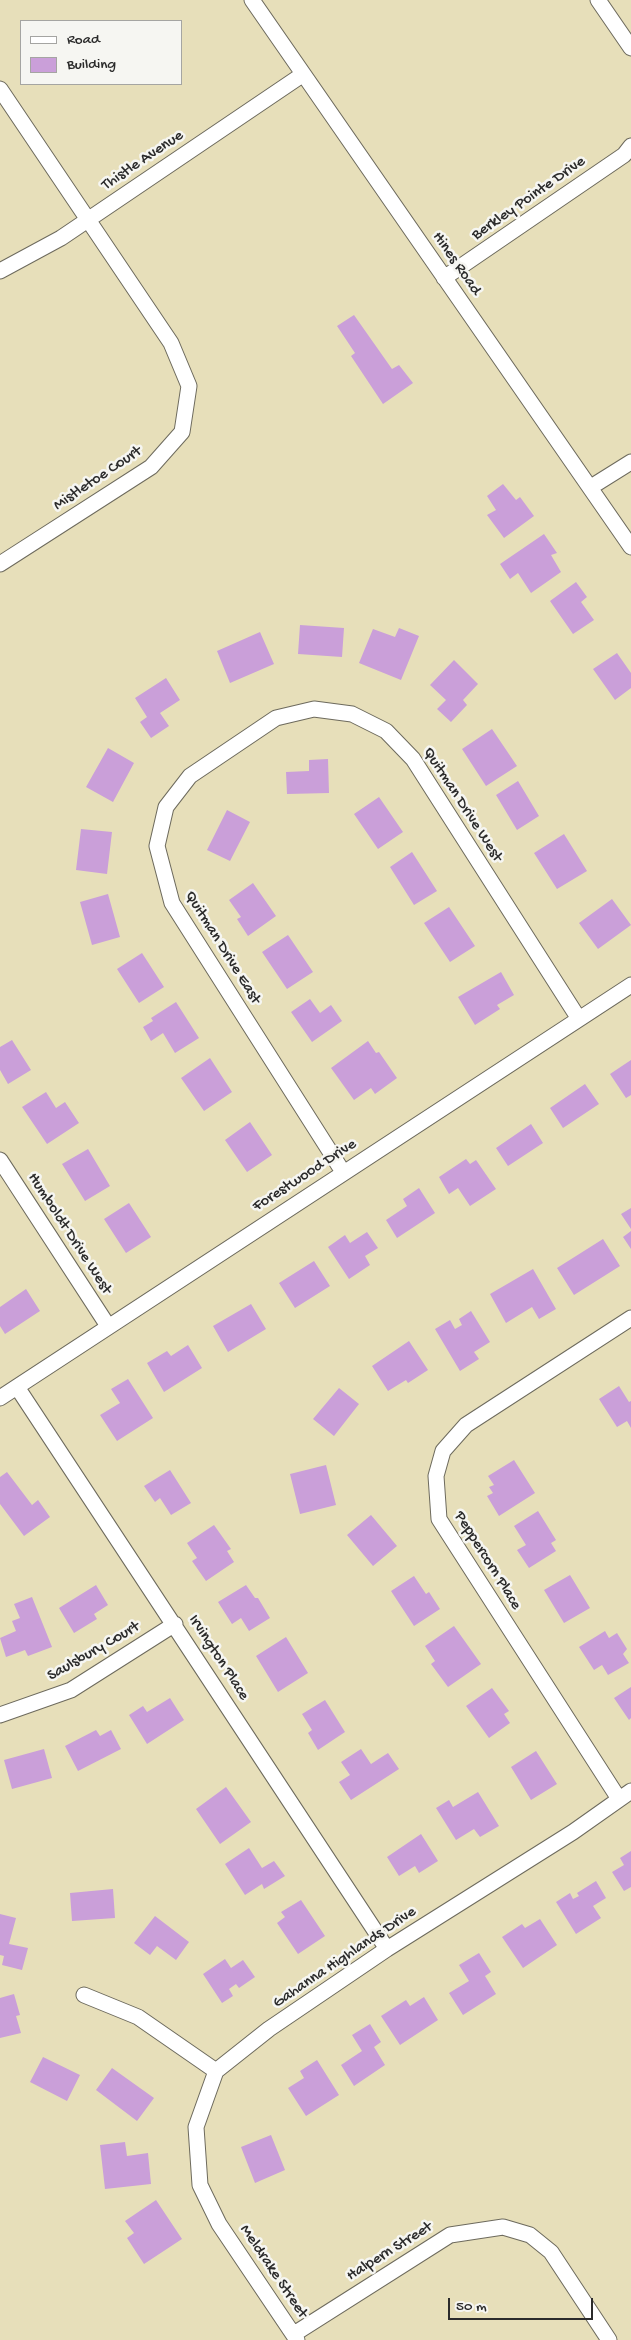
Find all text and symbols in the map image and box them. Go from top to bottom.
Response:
legend [20,20,182,85]
text: Road [67,31,100,49]
text: Building [67,56,116,74]
street label: Thistle Avenue [99,127,187,195]
street label: Berkley Pointe Drive [468,153,590,245]
street label: Hines Road [427,229,485,299]
street label: Mistletoe Court [50,442,146,516]
street label: Quitman Drive West [418,744,506,866]
street label: Quitman Drive East [179,888,265,1008]
street label: Forestwood Drive [249,1135,361,1217]
street label: Humboldt Drive West [23,1170,115,1298]
street label: Peppercorn Place [449,1508,525,1614]
street label: Irvington Place [183,1612,253,1704]
street label: Saulsbury Court [45,1618,143,1686]
street label: Gahanna Highlands Drive [270,1903,420,2013]
street label: Halpern Street [344,2218,436,2286]
street label: Meldrake Street [235,2222,311,2322]
scale bar [451,2288,596,2320]
text: 50 m [456,2298,487,2316]

